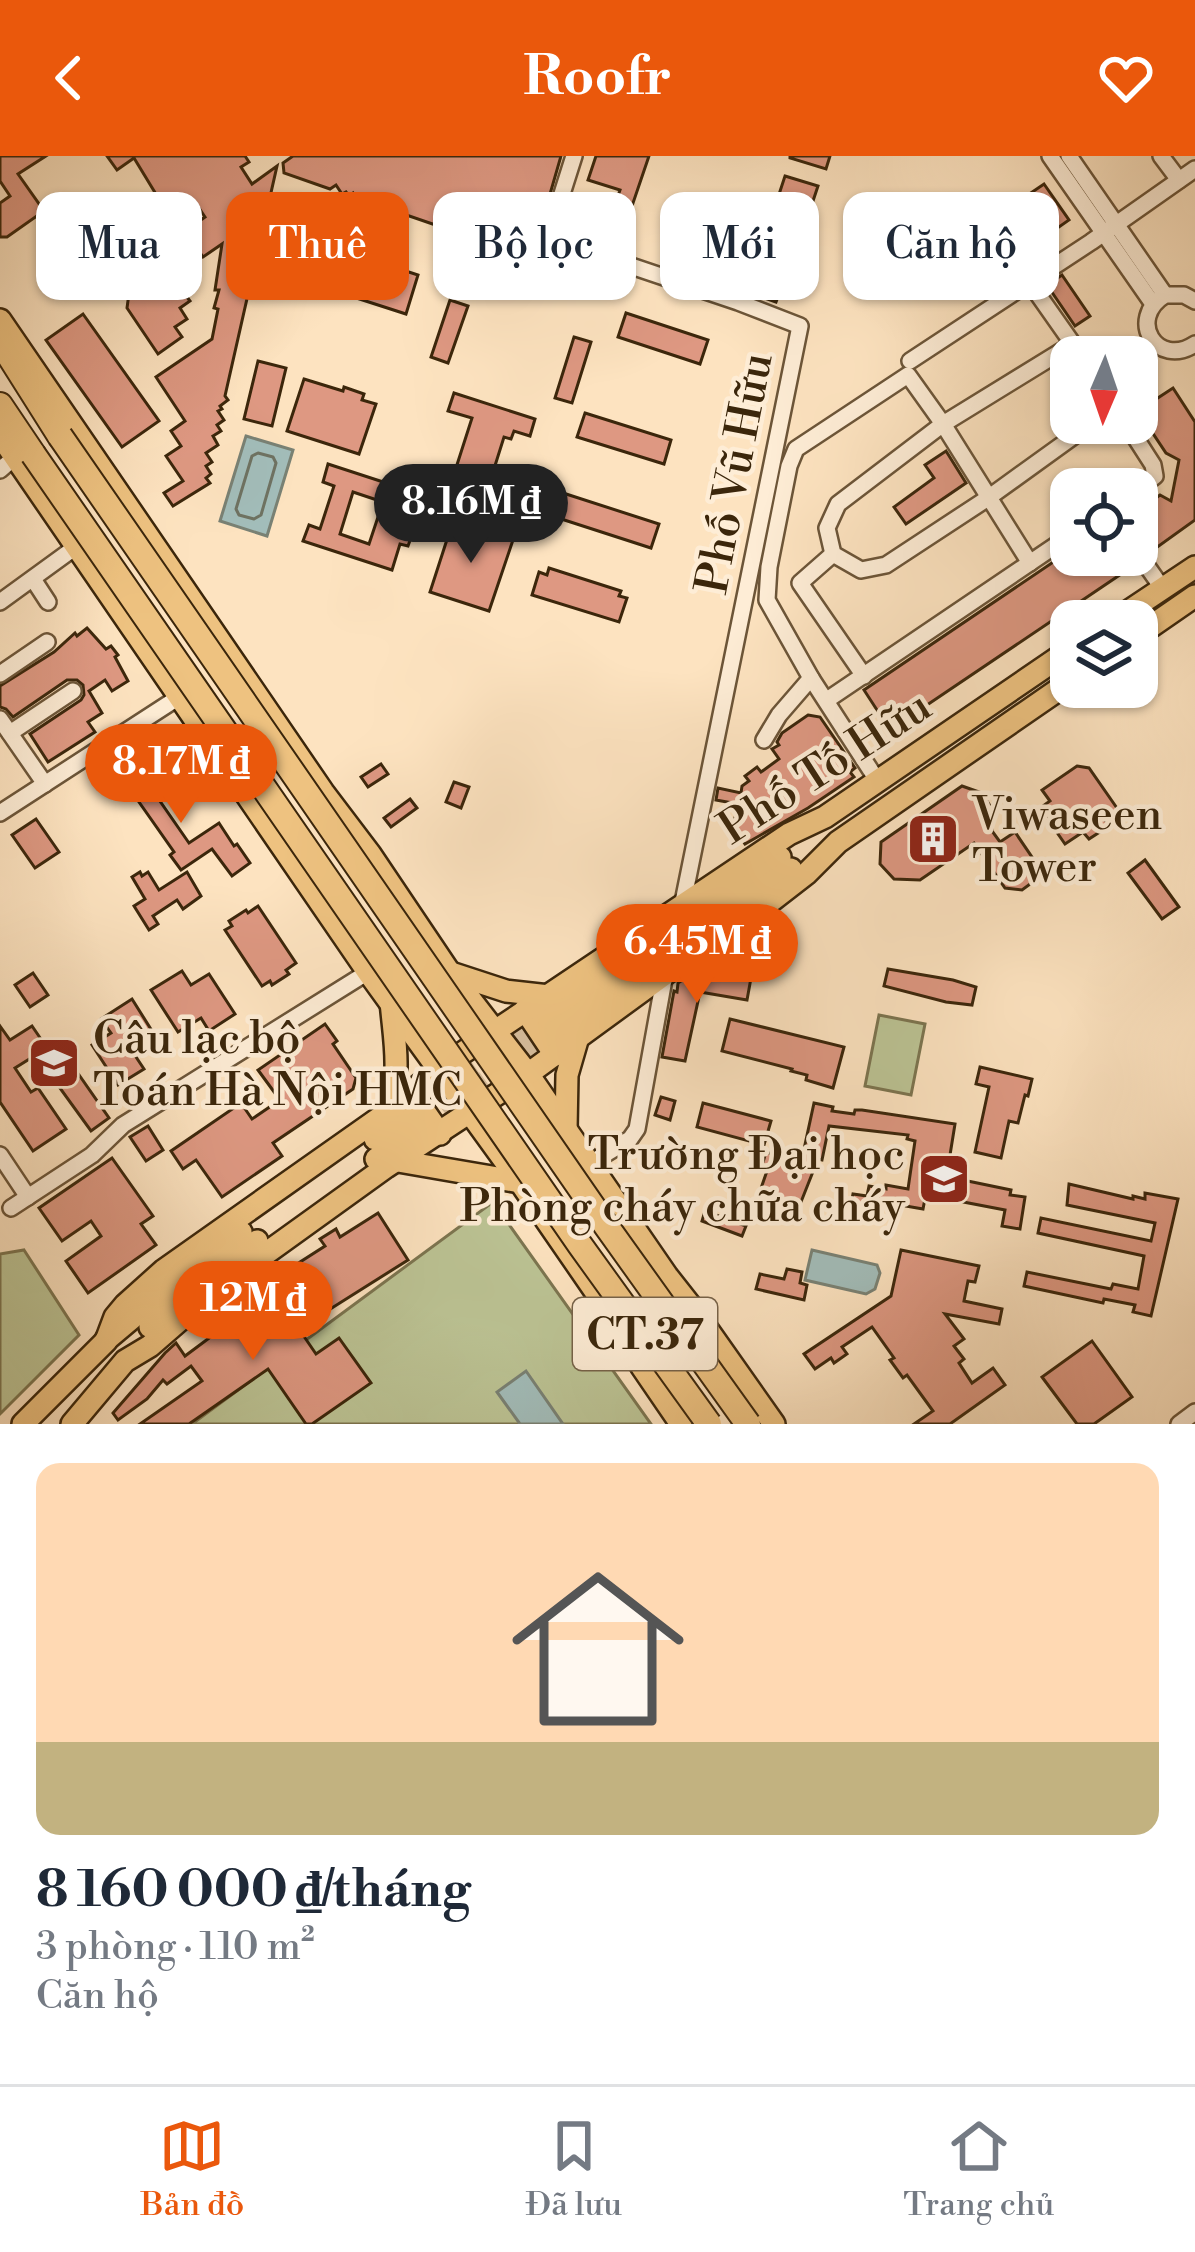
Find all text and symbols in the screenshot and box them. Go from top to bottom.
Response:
text: Roofr [523,44,672,112]
icon: back [36,45,102,111]
icon: heart [1093,45,1159,111]
chip: Mua [36,192,202,300]
chip: Thuê [226,192,409,300]
chip: Bộ lọc [433,192,636,300]
chip: Mới [660,192,819,300]
chip: Căn hộ [843,192,1059,300]
north arrow [1050,336,1158,444]
map controls [1050,336,1158,708]
street label: Phố Vũ Hữu [684,348,787,599]
pin: 8.16M ₫ [360,464,582,566]
button: locate [1050,468,1158,576]
text: 8.16M ₫ [401,478,541,527]
button: layers [1050,600,1158,708]
street label: Phố Tố Hữu [709,678,943,858]
pin: 8.17M ₫ [70,724,292,826]
text: 8.17M ₫ [112,738,250,787]
place label: Viwaseen Tower [971,787,1162,896]
building icon: Viwaseen Tower [905,811,961,867]
pin: 6.45M ₫ [586,904,808,1006]
text: 6.45M ₫ [623,918,771,967]
place label: Câu lạc bộ Toán Hà Nội HMC [93,1011,462,1120]
school or university icon: Câu lạc bộ Toán Hà Nội HMC [26,1035,82,1091]
place label: Trường Đại học Phòng cháy chữa cháy [460,1127,906,1236]
school or university icon: Trường Đại học Phòng cháy chữa cháy [916,1151,972,1207]
pin: 12M ₫ [169,1261,337,1363]
text: 12M ₫ [200,1275,306,1324]
road number: CT.37 [573,1298,717,1370]
icon: home [490,1541,706,1757]
text: 8 160 000 ₫/tháng [36,1859,471,1923]
text: 3 phòng · 110 m² [36,1923,315,1972]
text: Căn hộ [36,1972,159,2021]
tab: Bản đồ [141,2113,244,2226]
tab: Đã lưu [526,2113,622,2226]
tab: Trang chủ [903,2113,1054,2226]

